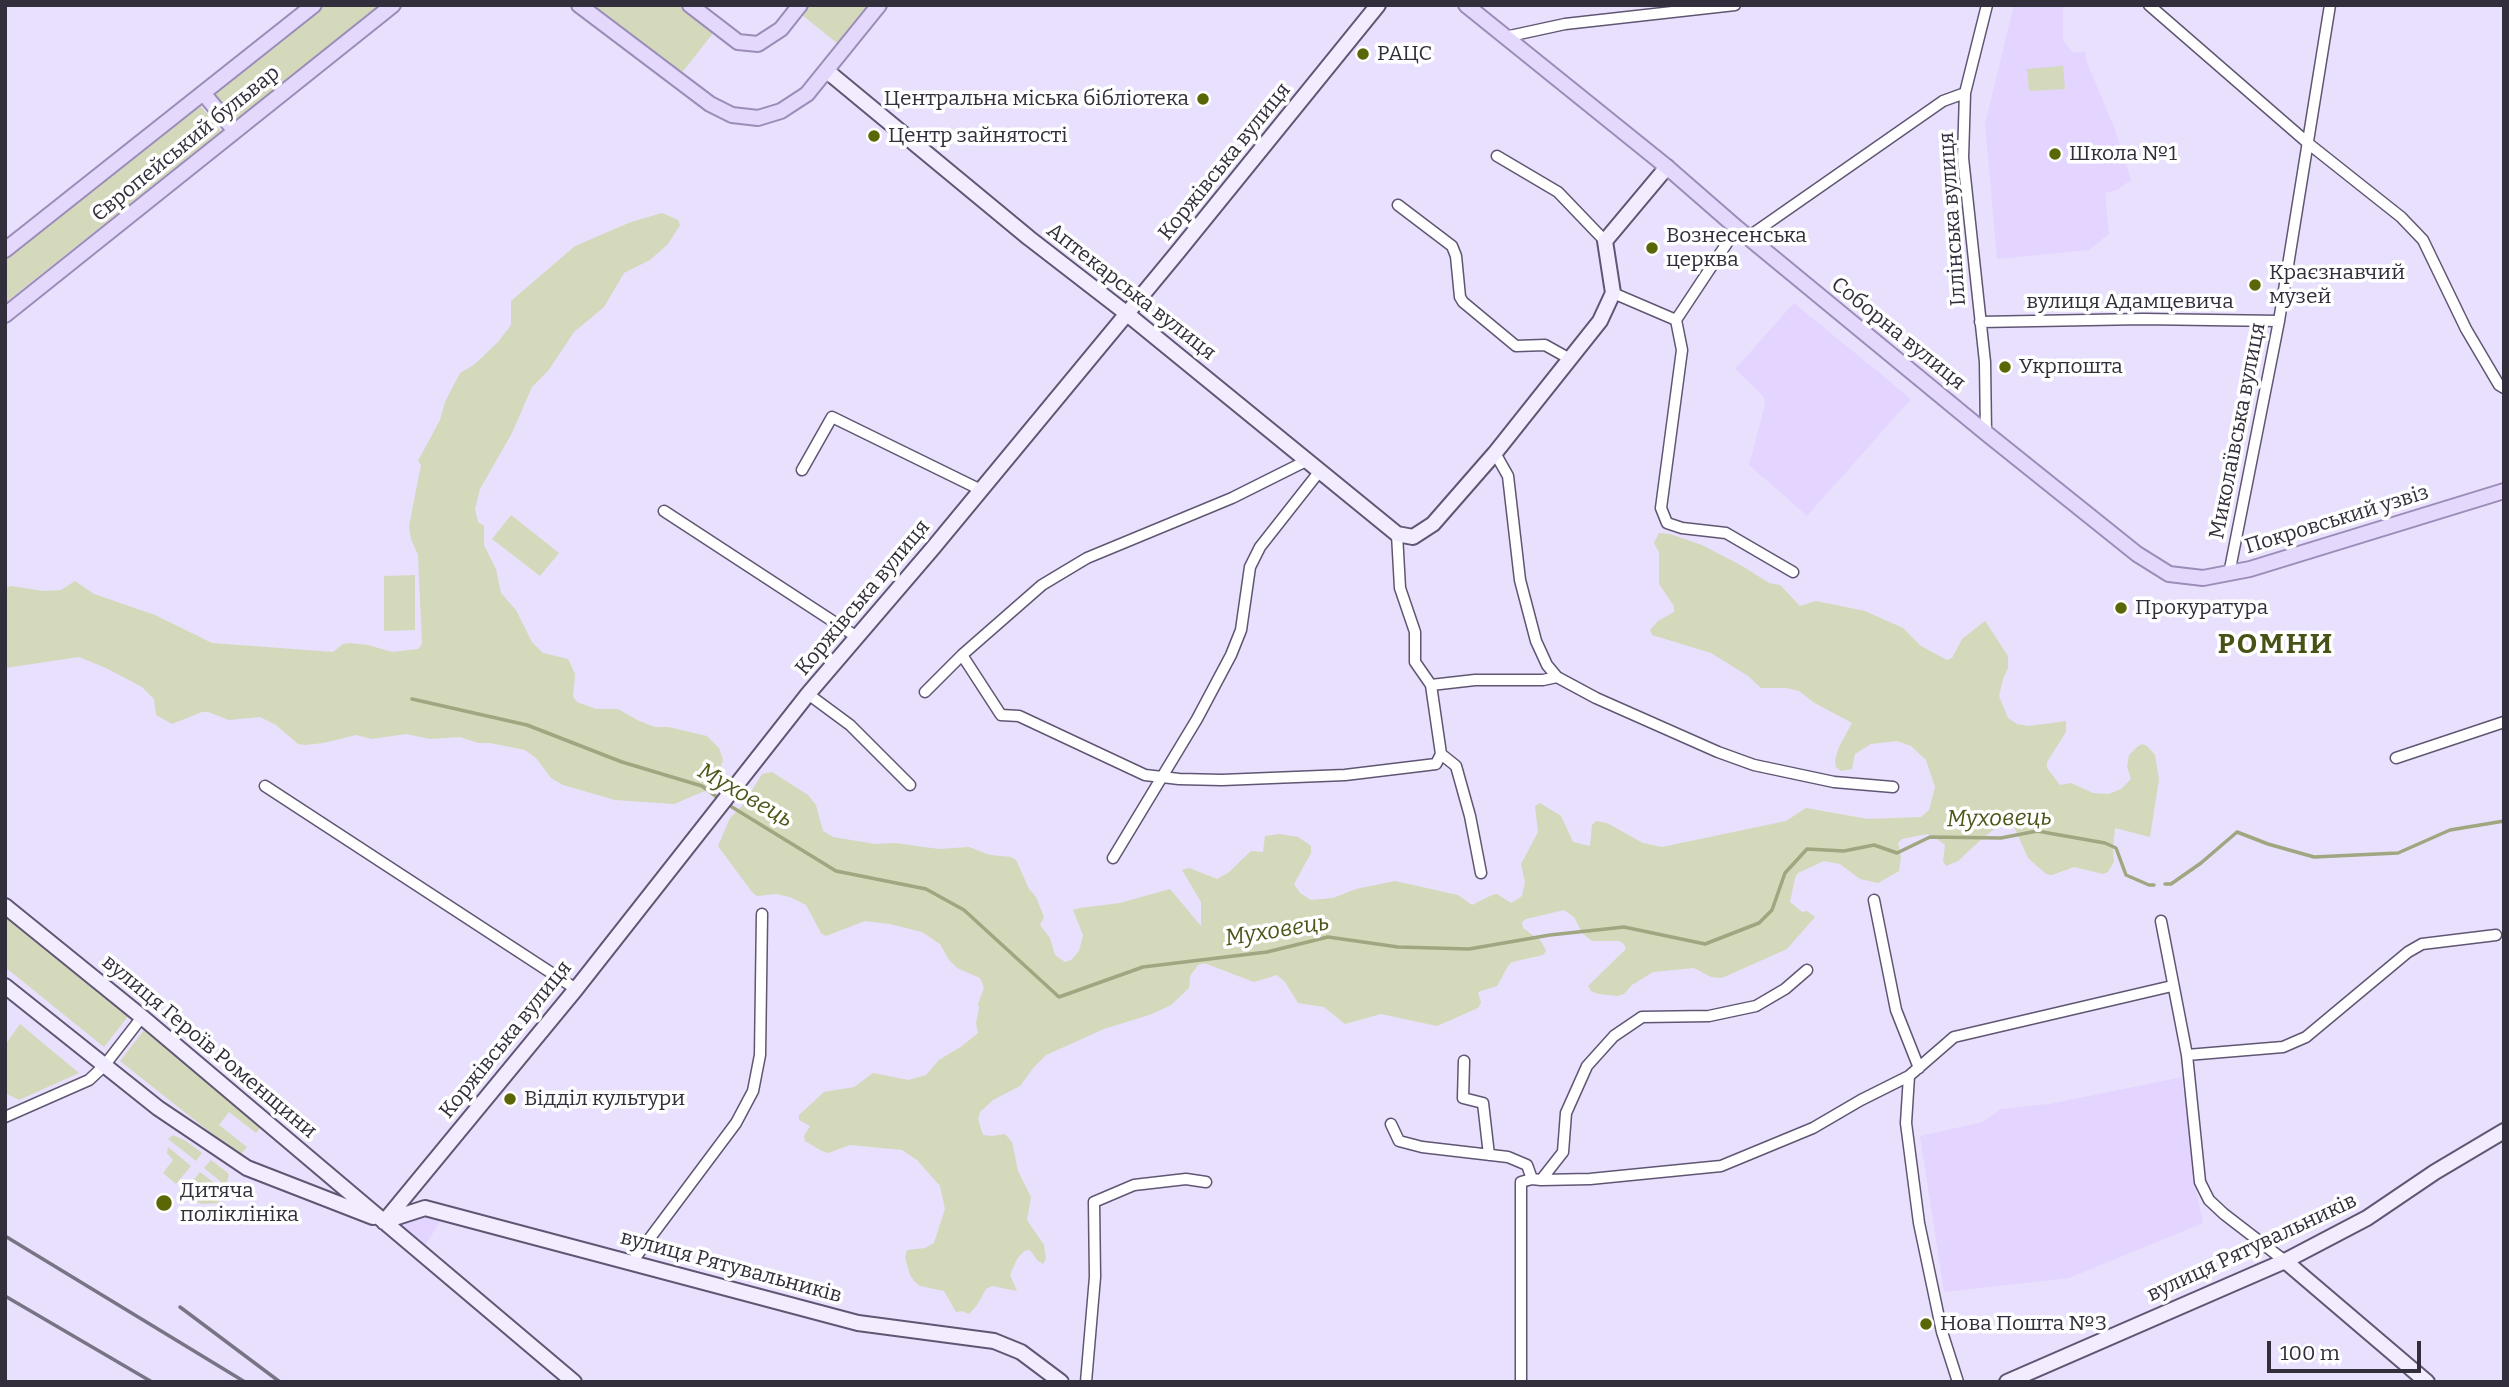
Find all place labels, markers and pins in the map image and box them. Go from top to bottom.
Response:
place label: РАЦС [1377,41,1432,67]
marker: РАЦС [1355,46,1371,62]
place label: Центральна міська бібліотека [884,86,1189,112]
marker: Центральна міська бібліотека [1195,91,1211,107]
place label: Центр зайнятості [888,123,1067,149]
marker: Центр зайнятості [866,128,882,144]
place label: Школа №1 [2069,141,2177,167]
marker: Школа №1 [2047,146,2063,162]
place label: Вознесенська церква [1666,223,1807,273]
marker: Вознесенська церква [1644,240,1660,256]
place label: Краєзнавчий музей [2269,260,2405,310]
marker: Краєзнавчий музей [2247,277,2263,293]
place label: Укрпошта [2019,354,2123,380]
marker: Укрпошта [1997,359,2013,375]
place label: Прокуратура [2135,595,2268,621]
marker: Прокуратура [2113,600,2129,616]
place label: Відділ культури [524,1086,685,1112]
marker: Відділ культури [502,1091,518,1107]
place label: Дитяча поліклініка [180,1178,299,1228]
marker: Дитяча поліклініка [154,1193,174,1213]
place label: Нова Пошта №3 [1940,1311,2107,1337]
marker: Нова Пошта №3 [1918,1316,1934,1332]

